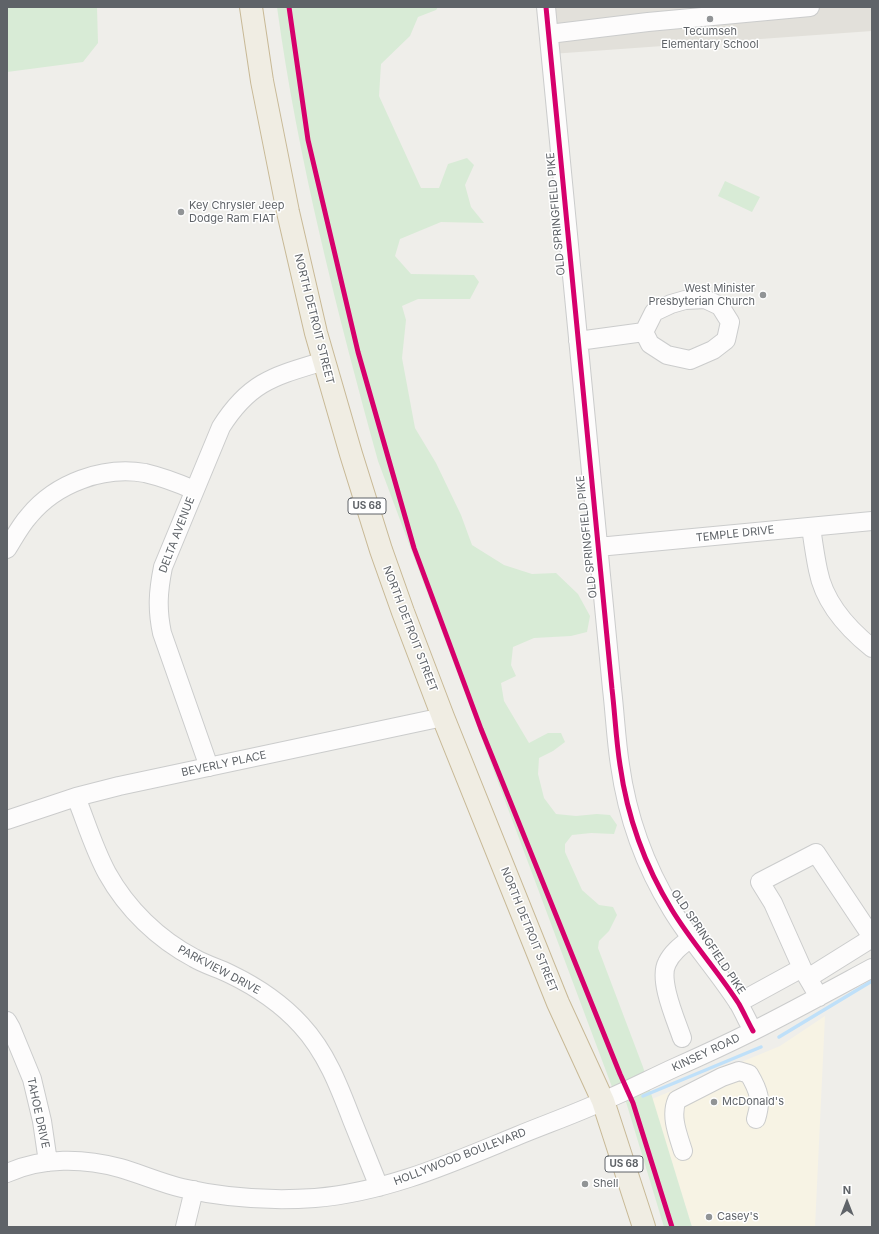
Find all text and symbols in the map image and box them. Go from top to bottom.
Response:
marker: Tecumseh Elementary School [705,14,715,24]
place label: Tecumseh Elementary School [661,25,759,51]
street label: OLD SPRINGFIELD PIKE [544,152,568,276]
place label: Key Chrysler Jeep Dodge Ram FIAT [189,199,284,225]
marker: Key Chrysler Jeep Dodge Ram FIAT [176,207,186,217]
street label: NORTH DETROIT STREET [291,252,337,386]
place label: West Minister Presbyterian Church [648,282,755,308]
marker: West Minister Presbyterian Church [758,290,768,300]
street label: OLD SPRINGFIELD PIKE [574,475,600,599]
street label: DELTA AVENUE [156,495,198,575]
road number: US 68 [348,498,386,514]
street label: TEMPLE DRIVE [695,523,775,545]
street label: NORTH DETROIT STREET [380,564,440,694]
street label: BEVERLY PLACE [180,749,268,779]
street label: NORTH DETROIT STREET [498,865,560,995]
street label: OLD SPRINGFIELD PIKE [668,887,748,997]
street label: PARKVIEW DRIVE [175,943,263,997]
street label: KINSEY ROAD [670,1031,742,1075]
street label: TAHOE DRIVE [24,1076,52,1150]
place label: McDonald's [722,1095,784,1109]
marker: McDonald's [709,1097,719,1107]
street label: HOLLYWOOD BOULEVARD [392,1126,528,1188]
road number: US 68 [605,1156,643,1172]
place label: Shell [593,1177,618,1191]
marker: Shell [580,1179,590,1189]
north arrow [827,1182,867,1222]
text: N [843,1183,851,1197]
place label: Casey's [717,1210,759,1224]
marker: Casey's [704,1212,714,1222]

